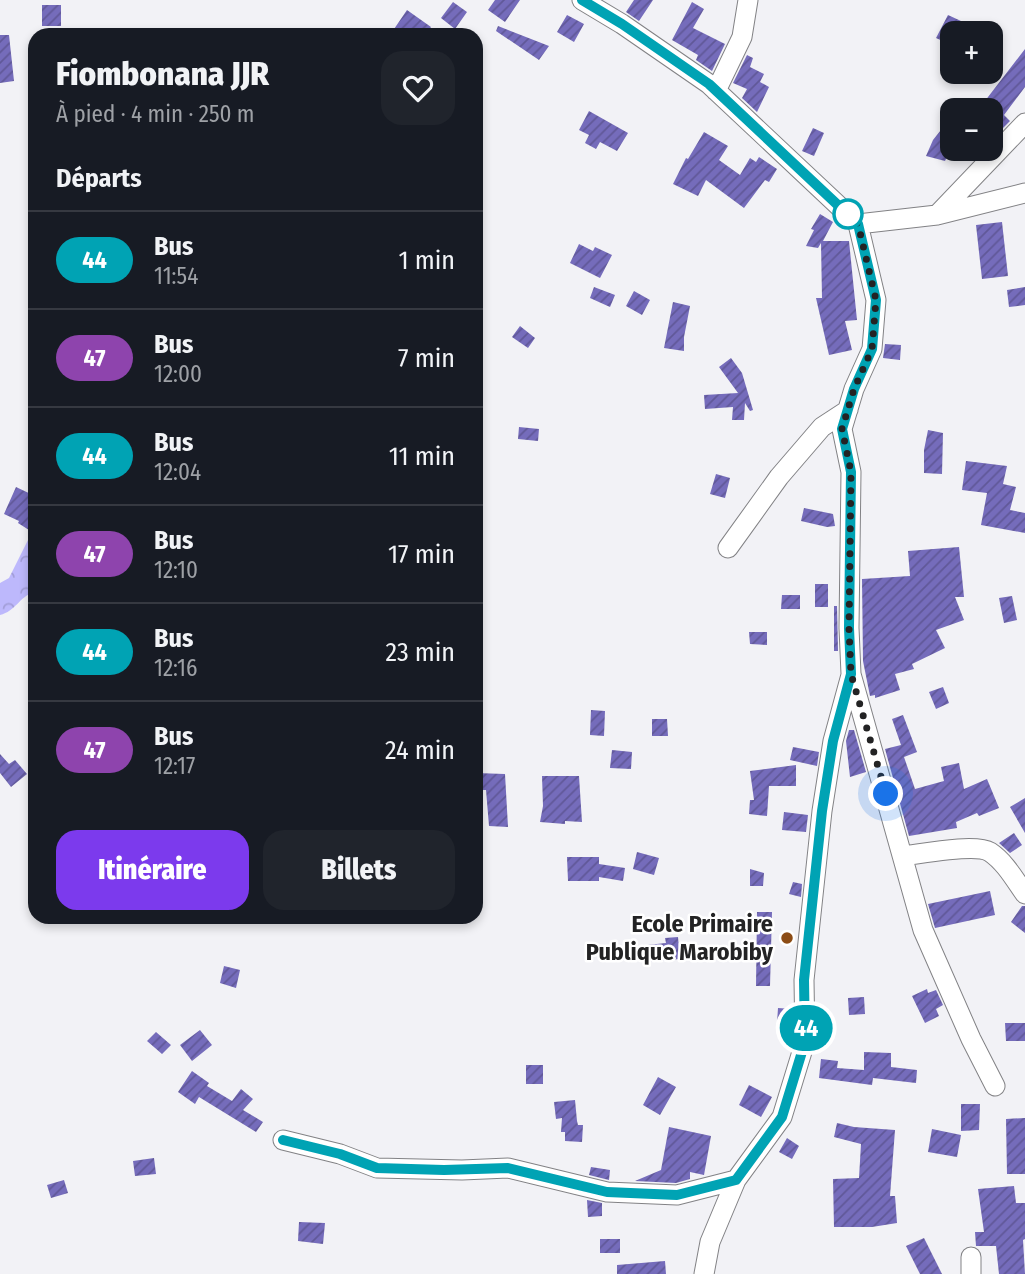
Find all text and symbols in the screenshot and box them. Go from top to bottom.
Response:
map controls [940,21,1003,161]
button: + [940,21,1003,84]
button: heart [381,51,455,125]
text: Fiombonana JJR [56,54,269,94]
button: − [940,98,1003,161]
text: À pied · 4 min · 250 m [56,100,255,128]
text: Départs [56,163,142,194]
unlabelled marker [833,199,863,229]
text: Bus [154,231,193,262]
text: 1 min [399,245,455,276]
text: 44 [82,246,107,274]
text: 11:54 [154,262,198,290]
text: Bus [154,329,193,360]
text: 7 min [398,343,455,374]
text: 47 [83,344,106,372]
text: 12:00 [154,360,202,388]
text: Bus [154,427,193,458]
text: 11 min [389,441,455,472]
text: 44 [82,442,107,470]
text: 12:04 [154,458,201,486]
text: Bus [154,525,193,556]
text: 17 min [388,539,455,570]
text: 47 [83,540,106,568]
text: 12:10 [154,556,198,584]
text: Bus [154,623,193,654]
text: 23 min [386,637,455,668]
text: 44 [82,638,107,666]
text: 12:16 [154,654,197,682]
text: Bus [154,721,193,752]
text: 24 min [385,735,455,766]
text: 47 [83,736,106,764]
text: 12:17 [154,752,195,780]
your location [868,776,903,811]
button: Itinéraire [56,830,249,910]
button: Billets [263,830,455,910]
place label: Ecole Primaire Publique Marobiby [586,910,774,966]
marker: Ecole Primaire Publique Marobiby [779,930,795,946]
line badge: 44 [774,1005,838,1051]
text: 44 [794,1014,818,1042]

